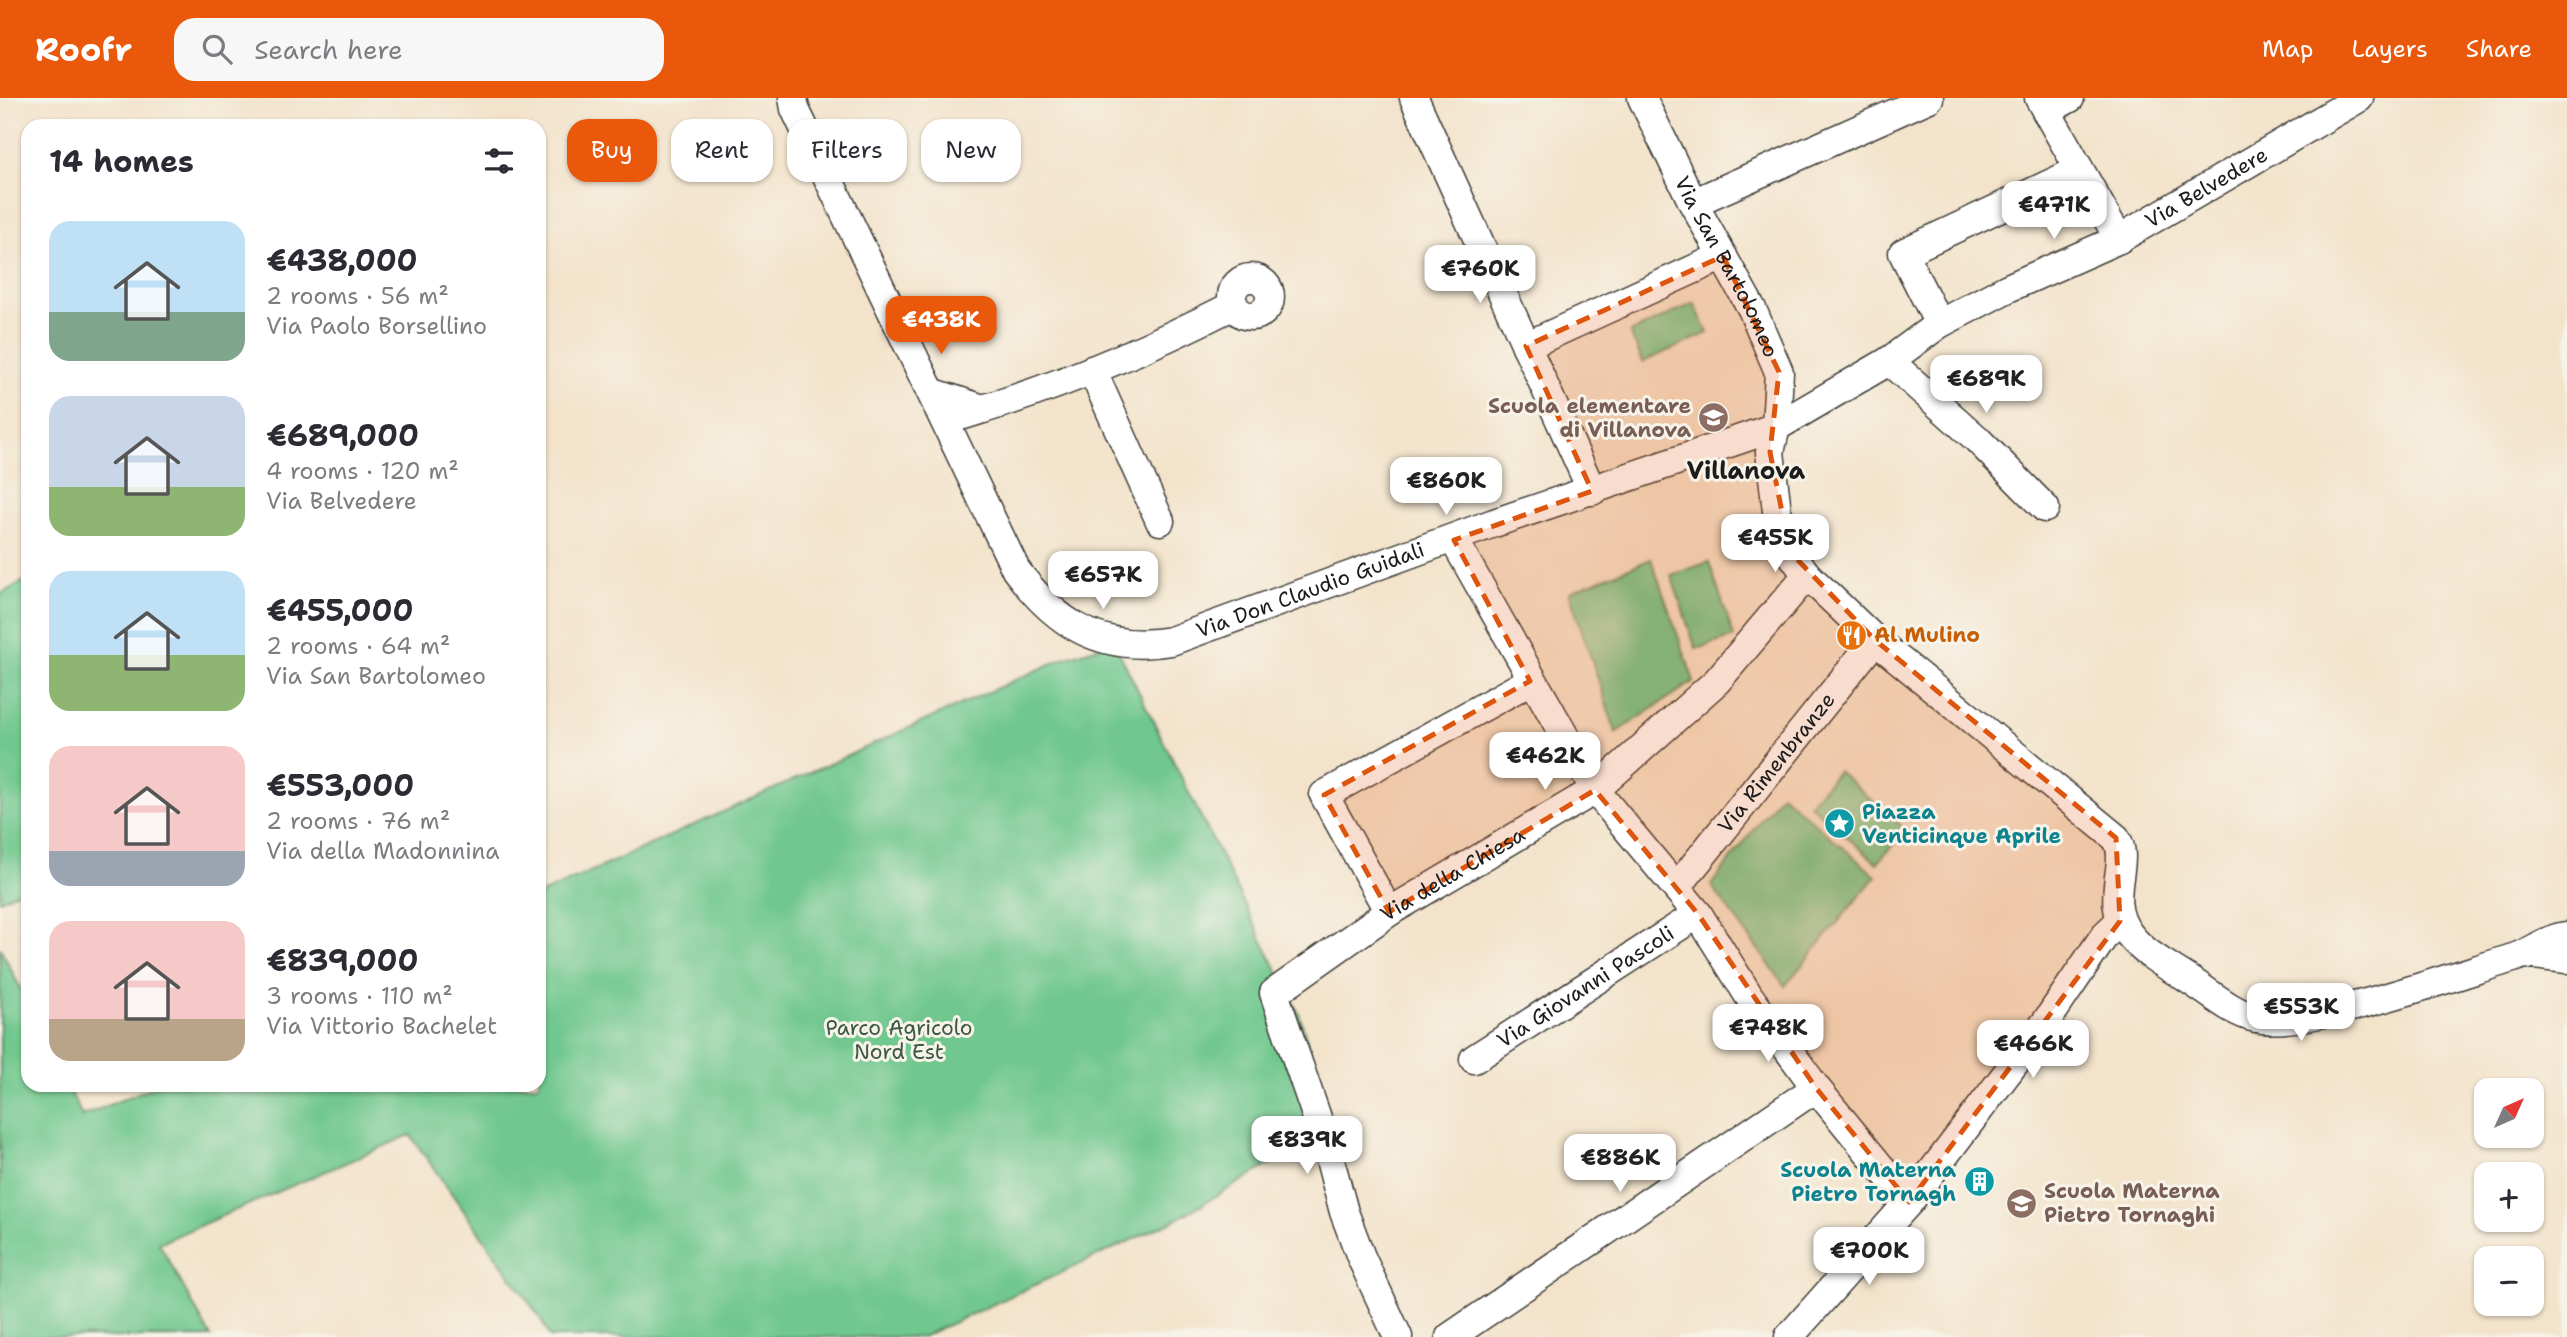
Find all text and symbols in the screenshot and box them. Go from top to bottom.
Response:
search box [174,18,664,81]
text: Roofr [35,27,132,72]
icon: search [198,30,236,68]
text: Search here [254,32,403,67]
text: Map [2262,33,2313,65]
text: Layers [2351,33,2428,65]
text: Share [2466,33,2532,65]
chip: Buy [567,119,657,182]
chip: Rent [671,119,773,182]
chip: Filters [787,119,907,182]
chip: New [921,119,1021,182]
text: 14 homes [49,141,194,182]
street label: Via Belvedere [2140,141,2273,235]
icon: filters [480,142,518,180]
street label: Via San Bartolomeo [1668,171,1785,362]
pin: €471K [2005,181,2103,241]
text: €471K [2018,189,2090,219]
text: €438,000 [266,240,418,281]
pin: €760K [1431,246,1529,305]
icon: home [105,249,189,333]
text: €760K [1440,253,1520,283]
text: 2 rooms · 56 m² [266,281,449,311]
pin: €438K [892,296,990,356]
text: €438K [902,304,980,334]
text: Via Paolo Borsellino [266,311,487,341]
pin: €689K [1937,356,2035,415]
text: €689K [1946,363,2026,393]
place label: Scuola elementare di Villanova [1488,392,1692,444]
school or university icon: Scuola elementare di Villanova [1697,401,1731,435]
text: €689,000 [266,415,419,456]
icon: home [105,424,189,508]
district label: Villanova [1687,455,1806,487]
text: 4 rooms · 120 m² [266,456,459,486]
pin: €860K [1397,458,1495,517]
text: €860K [1406,465,1486,495]
text: Via Belvedere [266,486,417,516]
pin: €455K [1726,514,1824,574]
text: €455K [1737,522,1813,552]
street label: Via Don Claudio Guidali [1192,536,1428,645]
pin: €657K [1054,552,1152,611]
text: €657K [1064,559,1142,589]
text: €455,000 [266,590,413,631]
icon: home [105,599,189,683]
restaurant icon: Al Mulino [1834,618,1868,652]
place label: Al Mulino [1874,621,1980,649]
text: 2 rooms · 64 m² [266,631,450,661]
text: Via San Bartolomeo [266,661,486,691]
street label: Via Rimenbranze [1711,687,1841,839]
pin: €462K [1496,732,1594,792]
text: €462K [1505,740,1585,770]
text: €553,000 [266,765,414,806]
icon: home [105,774,189,858]
place label: Piazza Venticinque Aprile [1862,798,2061,850]
text: 2 rooms · 76 m² [266,806,450,836]
place icon: Piazza Venticinque Aprile [1822,807,1856,841]
street label: Via della Chiesa [1375,821,1530,928]
text: Via della Madonnina [266,836,500,866]
street label: Via Giovanni Pascoli [1492,919,1680,1054]
text: €839,000 [266,940,418,981]
icon: home [105,949,189,1033]
text: 3 rooms · 110 m² [266,981,453,1011]
pin: €553K [2252,984,2350,1043]
text: €553K [2263,991,2339,1021]
pin: €748K [1719,1004,1817,1064]
text: Via Vittorio Bachelet [266,1011,497,1041]
text: €748K [1729,1012,1808,1042]
park label: Parco Agricolo Nord Est [826,1014,972,1066]
pin: €466K [1984,1020,2082,1080]
text: €466K [1993,1028,2073,1058]
north arrow [2474,1078,2544,1148]
map controls [2474,1078,2544,1316]
pin: €839K [1258,1116,1356,1176]
text: €839K [1267,1124,1347,1154]
pin: €886K [1571,1134,1669,1194]
text: €886K [1580,1142,1660,1172]
place label: Scuola Materna Pietro Tornagh [1780,1156,1957,1208]
button: + [2474,1162,2544,1232]
building icon: Scuola Materna Pietro Tornagh [1962,1165,1996,1199]
place label: Scuola Materna Pietro Tornaghi [2044,1177,2220,1229]
school or university icon: Scuola Materna Pietro Tornaghi [2004,1186,2038,1220]
pin: €700K [1820,1228,1918,1287]
text: €700K [1829,1235,1909,1265]
button: − [2474,1246,2544,1316]

